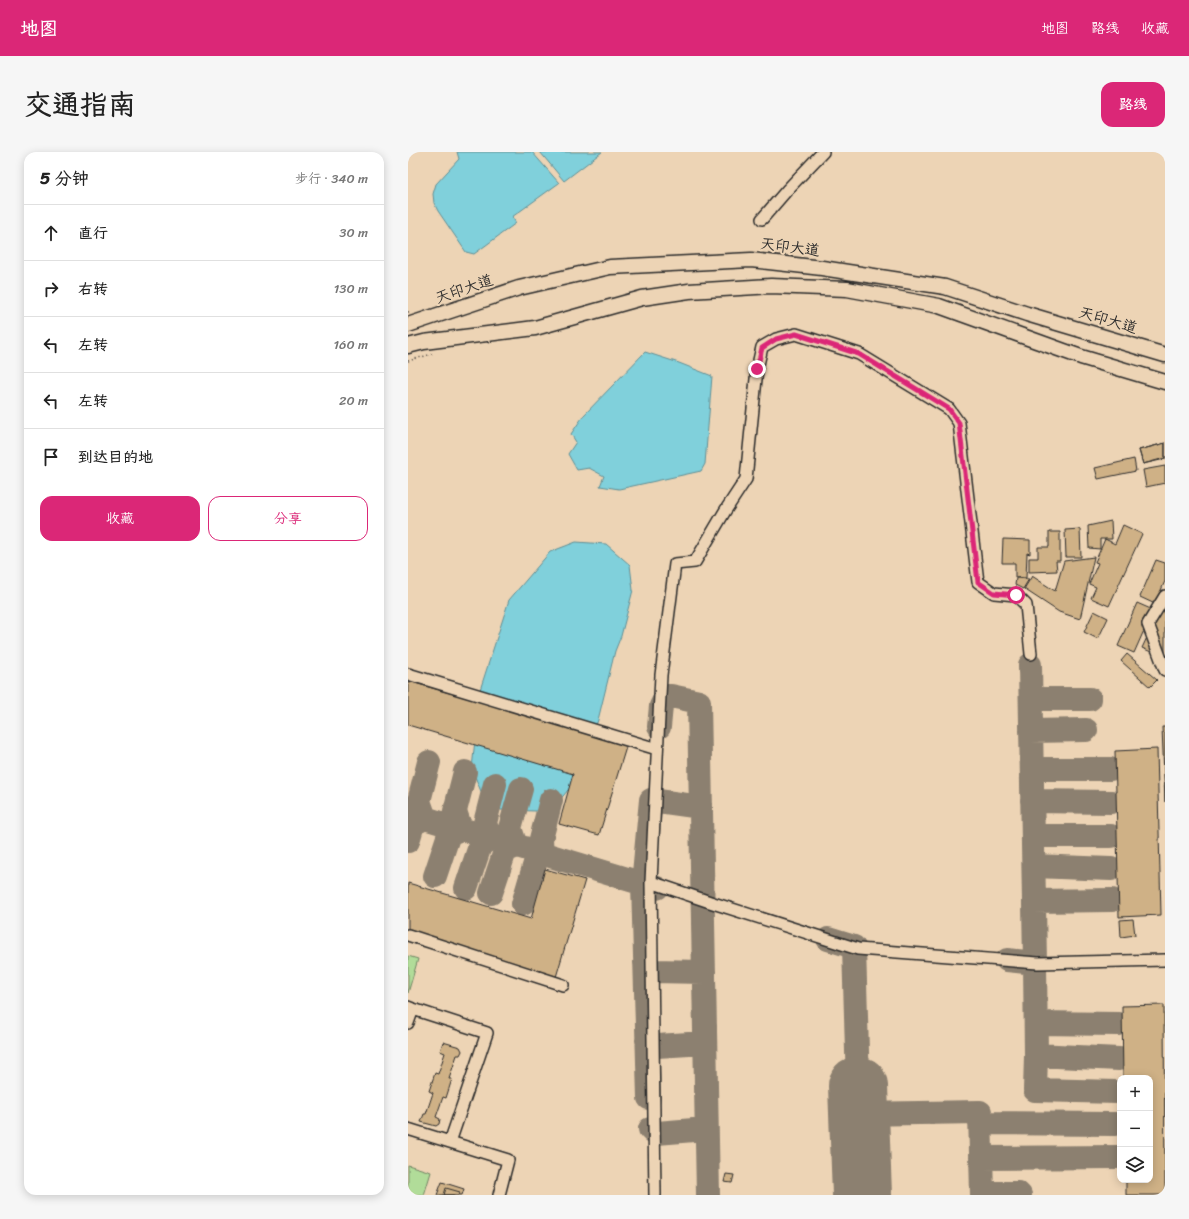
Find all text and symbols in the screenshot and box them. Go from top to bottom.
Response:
text: 地图 [20,12,58,45]
text: 地图 [1041,16,1069,41]
text: 路线 [1091,16,1119,41]
text: 收藏 [1141,16,1169,41]
text: 交通指南 [24,80,136,129]
button: 路线 [1101,82,1165,127]
text: 5 分钟 [40,163,89,193]
text: 步行 · 340 m [295,167,368,190]
text: 直行 [78,220,108,246]
text: 30 m [339,221,368,244]
icon: ahead [40,222,62,244]
street label: 天印大道 [759,230,821,264]
street label: 天印大道 [431,267,497,311]
text: 右转 [78,276,108,302]
text: 130 m [334,277,368,300]
icon: right [40,278,62,300]
street label: 天印大道 [1076,299,1140,341]
text: 左转 [78,332,108,358]
text: 160 m [333,333,368,356]
icon: left [40,334,62,356]
route end [748,360,766,378]
text: 左转 [78,388,108,414]
text: 20 m [339,389,368,412]
icon: left [40,390,62,412]
text: 到达目的地 [78,444,153,470]
icon: arrive [40,446,62,468]
button: 收藏 [40,496,200,541]
button: 分享 [208,496,368,541]
route start [1007,586,1025,604]
map controls [1117,1075,1153,1183]
button: + [1117,1075,1153,1111]
button: − [1117,1111,1153,1147]
button: layers [1117,1147,1153,1183]

